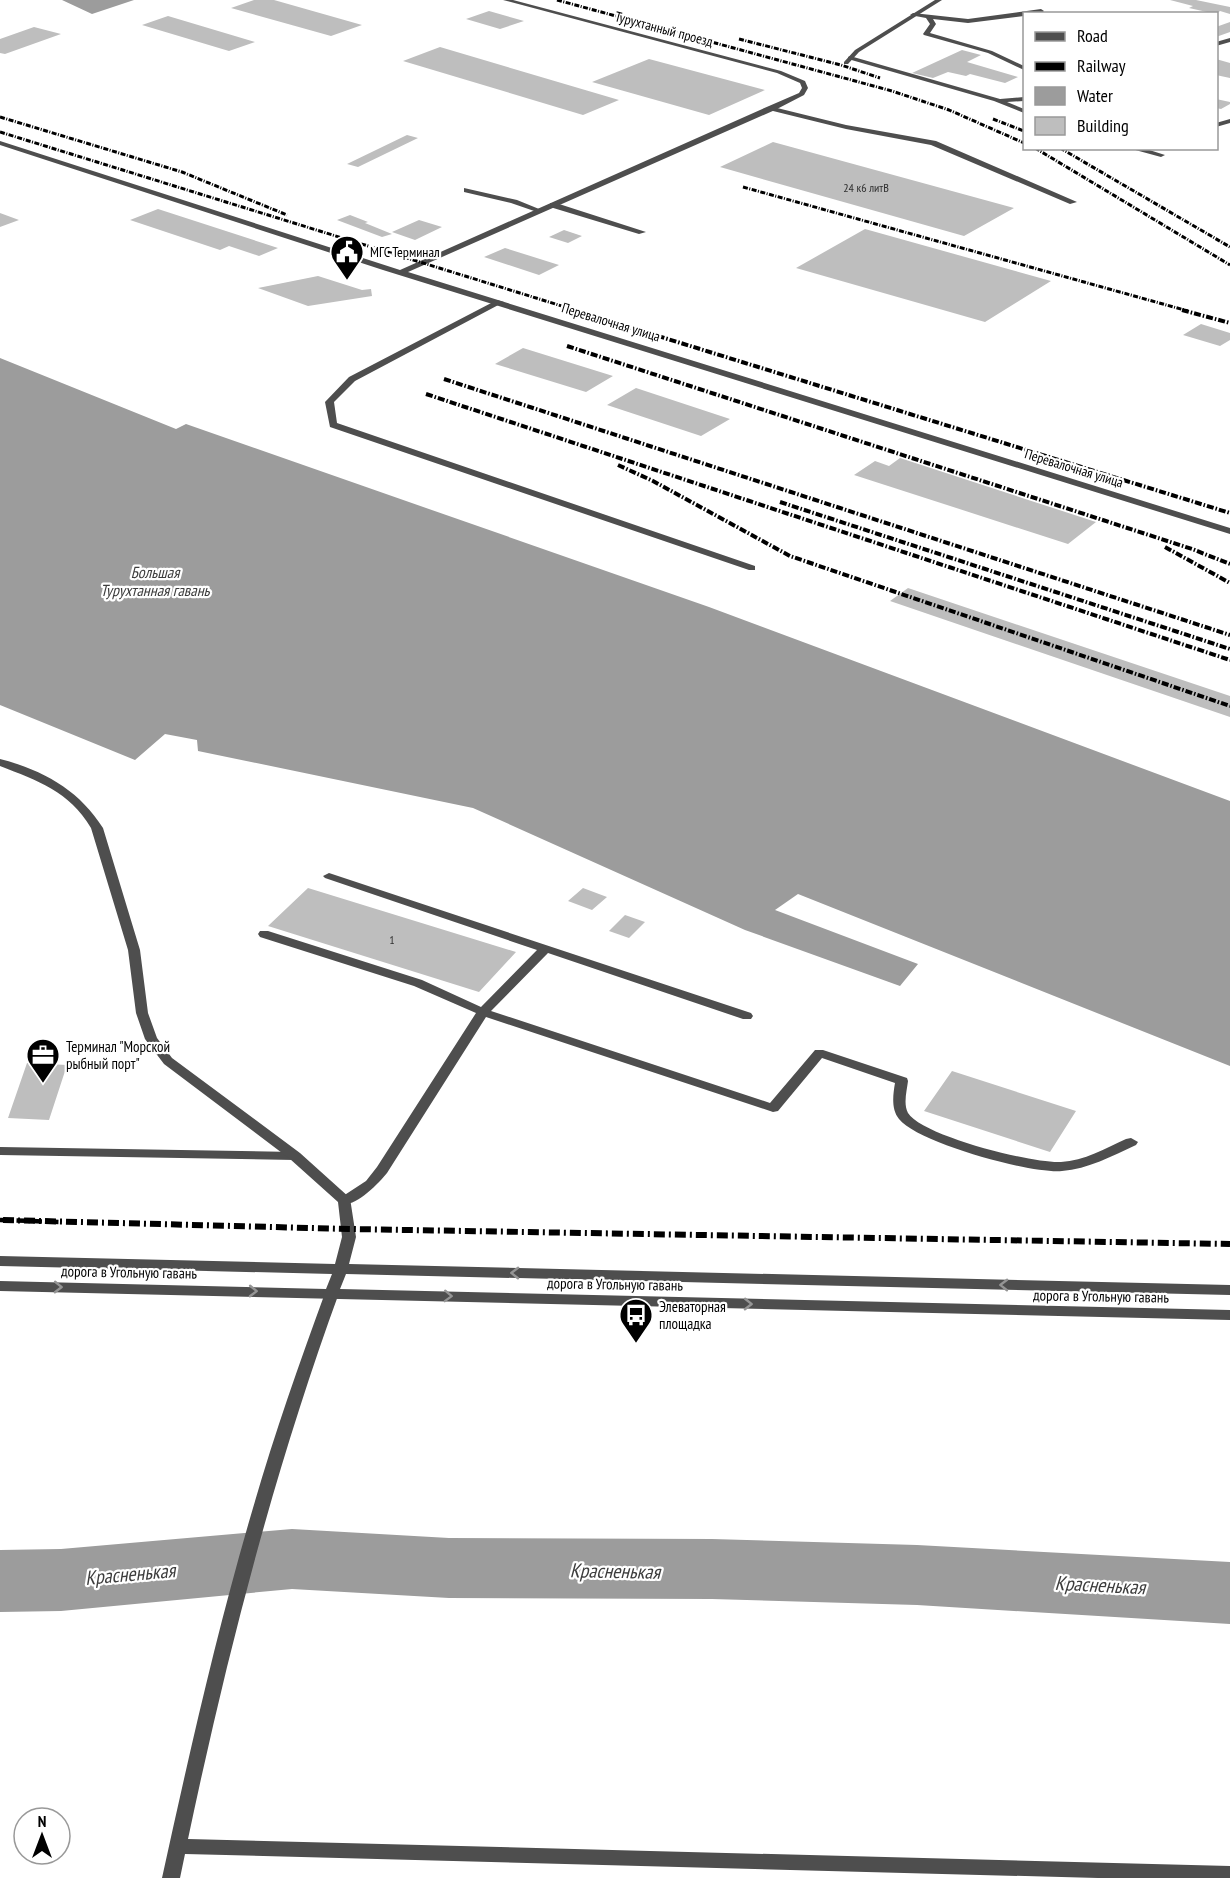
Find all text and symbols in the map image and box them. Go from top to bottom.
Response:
street label: Турухтанный проезд [613,7,715,51]
legend [1023,12,1218,150]
text: Road [1077,24,1108,47]
text: Railway [1077,54,1126,77]
text: Water [1077,84,1113,107]
text: Building [1077,114,1129,137]
house number: 24 к6 литВ [843,180,889,195]
public building icon: МГС Терминал [329,234,365,281]
place label: МГС Терминал [370,243,440,261]
street label: Перевалочная улица [559,298,663,346]
street label: Перевалочная улица [1022,444,1126,492]
water label: Большая Турухтанная гавань [100,562,211,600]
house number: 1 [389,932,395,947]
office icon: Терминал "Морской рыбный порт" [25,1037,61,1084]
place label: Терминал "Морской рыбный порт" [66,1037,170,1073]
street label: дорога в Угольную гавань [61,1261,197,1283]
one-way arrow [510,1267,519,1279]
street label: дорога в Угольную гавань [547,1273,683,1295]
one-way arrow [999,1278,1008,1291]
one-way arrow [54,1281,63,1293]
one-way arrow [249,1285,258,1297]
street label: дорога в Угольную гавань [1033,1285,1169,1307]
one-way arrow [444,1290,453,1303]
bus stop icon: Элеваторная площадка [618,1297,654,1344]
place label: Элеваторная площадка [659,1297,726,1333]
one-way arrow [744,1297,753,1310]
water label: Красненькая [84,1557,178,1591]
water label: Красненькая [570,1557,663,1585]
water label: Красненькая [1054,1570,1148,1600]
north arrow [12,1806,72,1866]
text: N [38,1811,46,1831]

